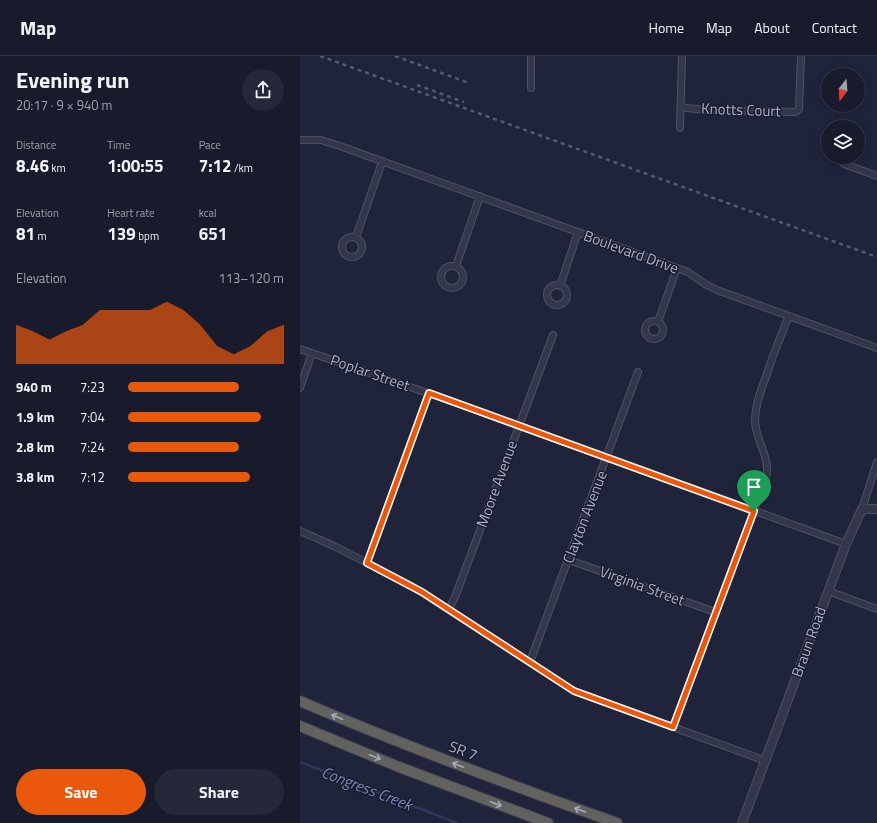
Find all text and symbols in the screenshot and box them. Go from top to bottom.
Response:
text: Map [20,13,56,42]
text: Home [649,17,684,38]
text: Map [706,17,732,38]
text: About [754,17,790,38]
text: Contact [812,17,857,38]
text: Evening run [16,63,129,97]
north arrow [821,68,865,112]
map controls [821,68,865,164]
button: share [242,69,284,111]
text: 20:17 · 9 × 940 m [16,95,112,115]
street label: Knotts Court [701,97,782,122]
button: layers [821,120,865,164]
text: Distance [16,137,56,153]
text: Time [107,137,130,153]
text: Pace [199,137,221,153]
text: 8.46 [16,153,49,179]
text: 1:00:55 [107,153,164,179]
text: 7:12 [199,153,232,179]
text: km [49,160,66,176]
text: /km [232,160,253,176]
text: Elevation [16,205,59,221]
text: Heart rate [107,205,155,221]
text: kcal [199,205,217,221]
text: 81 [16,221,35,247]
text: 139 [107,221,136,247]
text: 651 [199,221,227,247]
street label: Boulevard Drive [580,224,682,279]
text: m [35,228,47,244]
text: bpm [136,228,159,244]
text: Elevation [16,268,67,288]
text: 113–120 m [218,268,284,288]
street label: Poplar Street [327,348,414,397]
text: 940 m [16,377,52,397]
text: 7:23 [80,377,105,397]
text: 1.9 km [16,407,54,427]
text: 7:04 [80,407,105,427]
text: 2.8 km [16,437,54,457]
text: 7:24 [80,437,105,457]
street label: Moore Avenue [470,437,523,531]
text: 3.8 km [16,467,54,487]
text: 7:12 [80,467,105,487]
street label: Clayton Avenue [556,467,613,567]
pin [737,470,771,511]
icon: arrive [743,476,765,498]
street label: Virginia Street [596,560,689,612]
street label: Braun Road [785,603,832,680]
one-way arrow [332,712,344,720]
street label: SR 7 [445,735,481,766]
one-way arrow [368,754,380,761]
water label: Congress Creek [318,760,418,817]
one-way arrow [452,760,464,768]
button: Save [16,769,146,815]
button: Share [154,769,284,815]
one-way arrow [490,800,502,808]
one-way arrow [574,805,586,813]

